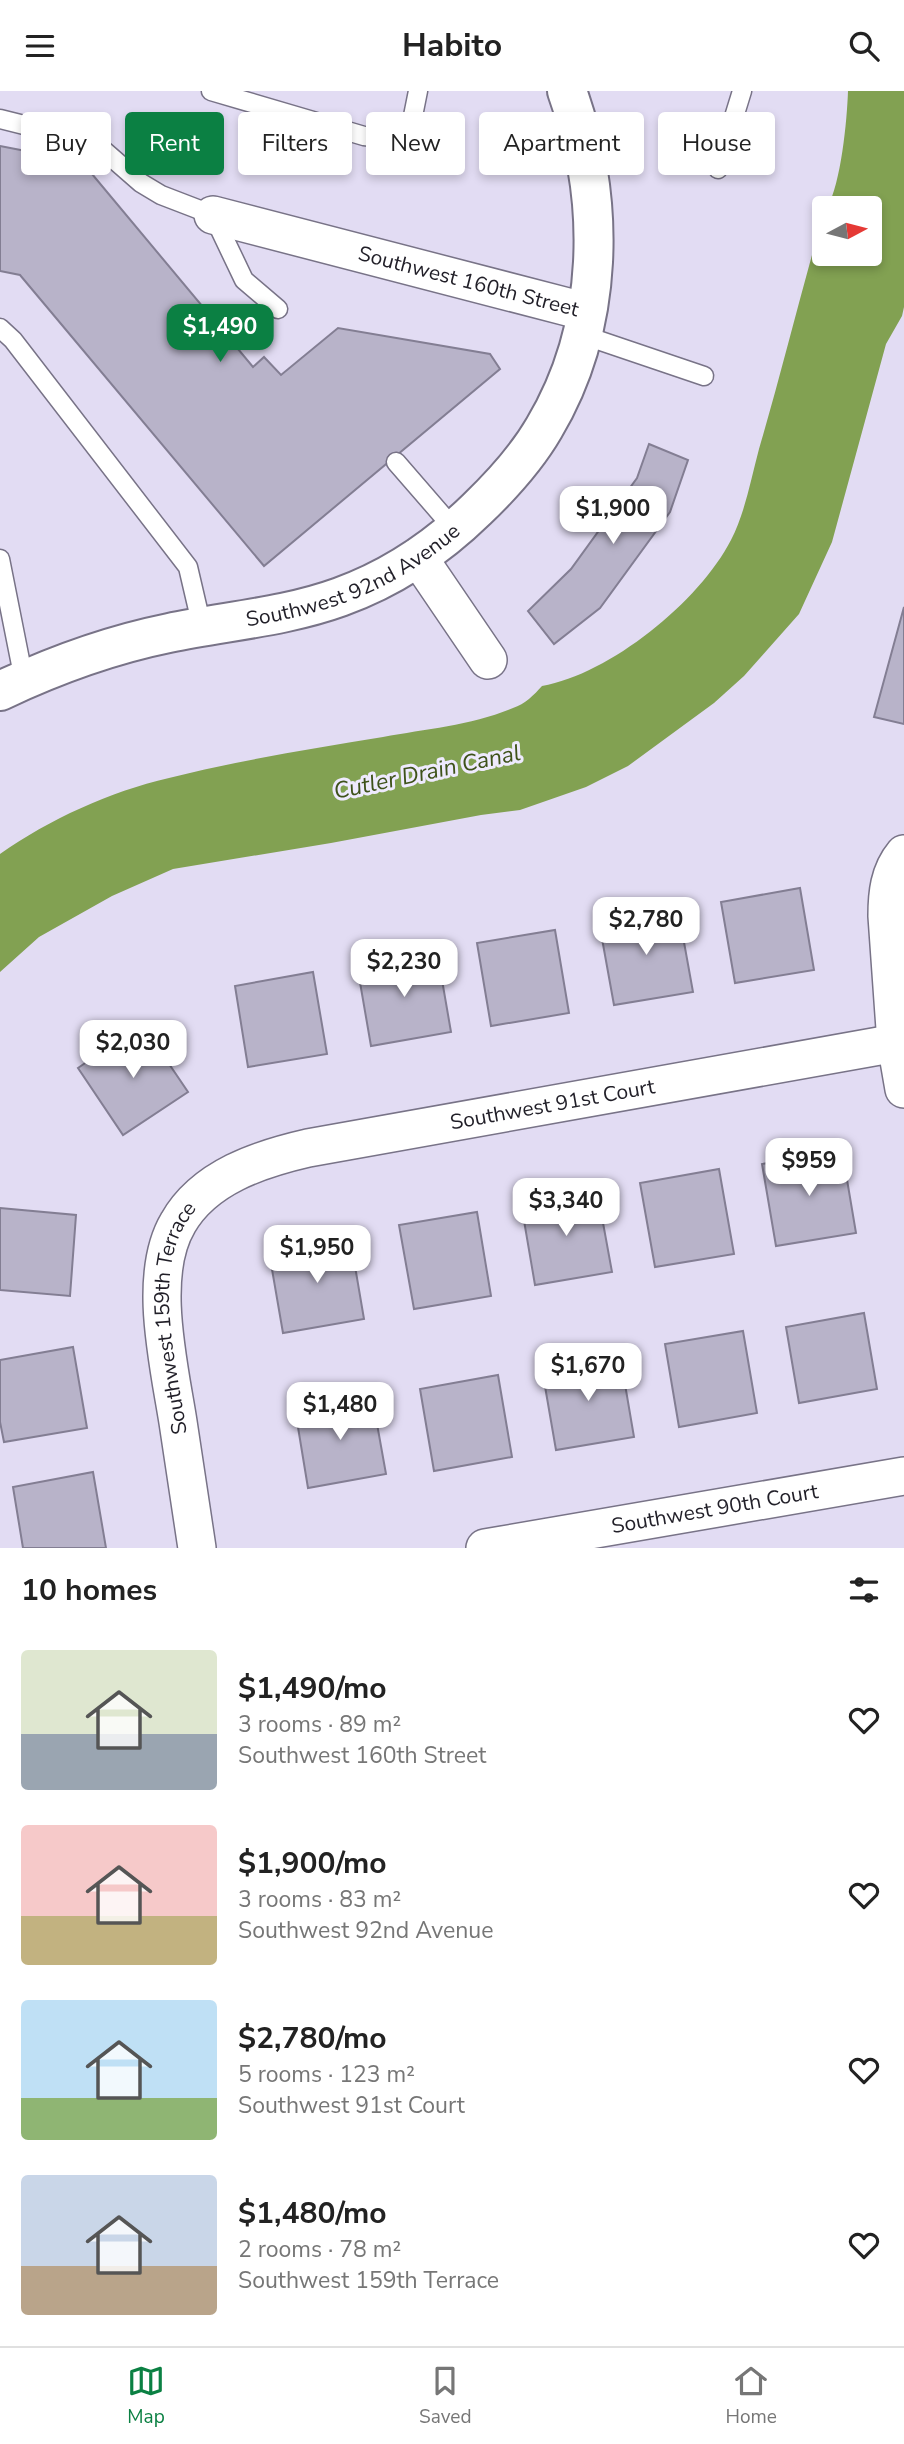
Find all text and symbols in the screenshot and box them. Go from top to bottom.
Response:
text: Habito [402,24,502,67]
icon: menu [21,27,59,65]
icon: search [845,27,883,65]
chip: Buy [21,112,111,175]
chip: Rent [125,112,224,175]
chip: Filters [238,112,352,175]
chip: New [366,112,465,175]
chip: Apartment [479,112,644,175]
chip: House [658,112,775,175]
north arrow [812,196,882,266]
map controls [812,196,882,266]
street label: Southwest 160th Street [355,239,583,323]
pin: $1,490 [163,305,277,364]
text: $1,490 [183,311,257,342]
pin: $1,900 [556,487,670,546]
text: $1,900 [576,493,650,524]
street label: Southwest 92nd Avenue [244,517,466,633]
water label: Cutler Drain Canal [331,737,523,807]
pin: $2,780 [589,897,703,957]
text: $2,780 [609,904,683,935]
pin: $2,230 [347,939,461,999]
text: $2,230 [367,946,441,977]
pin: $2,030 [76,1021,190,1080]
text: $2,030 [96,1027,170,1058]
street label: Southwest 91st Court [448,1072,658,1136]
pin: $959 [768,1139,850,1198]
text: $959 [781,1145,837,1176]
pin: $3,340 [509,1179,623,1238]
text: $3,340 [529,1185,603,1216]
street label: Southwest 159th Terrace [148,1195,202,1437]
pin: $1,950 [260,1225,374,1285]
text: $1,950 [280,1232,354,1263]
pin: $1,670 [531,1343,645,1403]
text: $1,670 [551,1350,625,1381]
pin: $1,480 [283,1383,397,1442]
text: $1,480 [303,1389,377,1420]
street label: Southwest 90th Court [609,1477,821,1540]
text: 10 homes [21,1570,157,1611]
icon: filters [845,1571,883,1609]
text: $1,490/mo [238,1668,387,1709]
icon: home [77,1678,161,1762]
icon: heart [845,1701,883,1739]
text: 3 rooms · 89 m² [238,1709,401,1740]
text: Southwest 160th Street [238,1740,486,1771]
text: $1,900/mo [238,1843,387,1884]
icon: home [77,1853,161,1937]
icon: heart [845,1876,883,1914]
text: 3 rooms · 83 m² [238,1884,401,1915]
text: Southwest 92nd Avenue [238,1915,493,1946]
text: $2,780/mo [238,2018,387,2059]
icon: home [77,2028,161,2112]
icon: heart [845,2051,883,2089]
text: 5 rooms · 123 m² [238,2059,415,2090]
text: Southwest 91st Court [238,2090,465,2121]
text: $1,480/mo [238,2193,387,2234]
icon: home [77,2203,161,2287]
icon: heart [845,2226,883,2264]
text: 2 rooms · 78 m² [238,2234,401,2265]
text: Southwest 159th Terrace [238,2265,499,2296]
tab: Map [127,2362,165,2430]
tab: Saved [419,2362,472,2430]
tab: Home [726,2362,777,2430]

